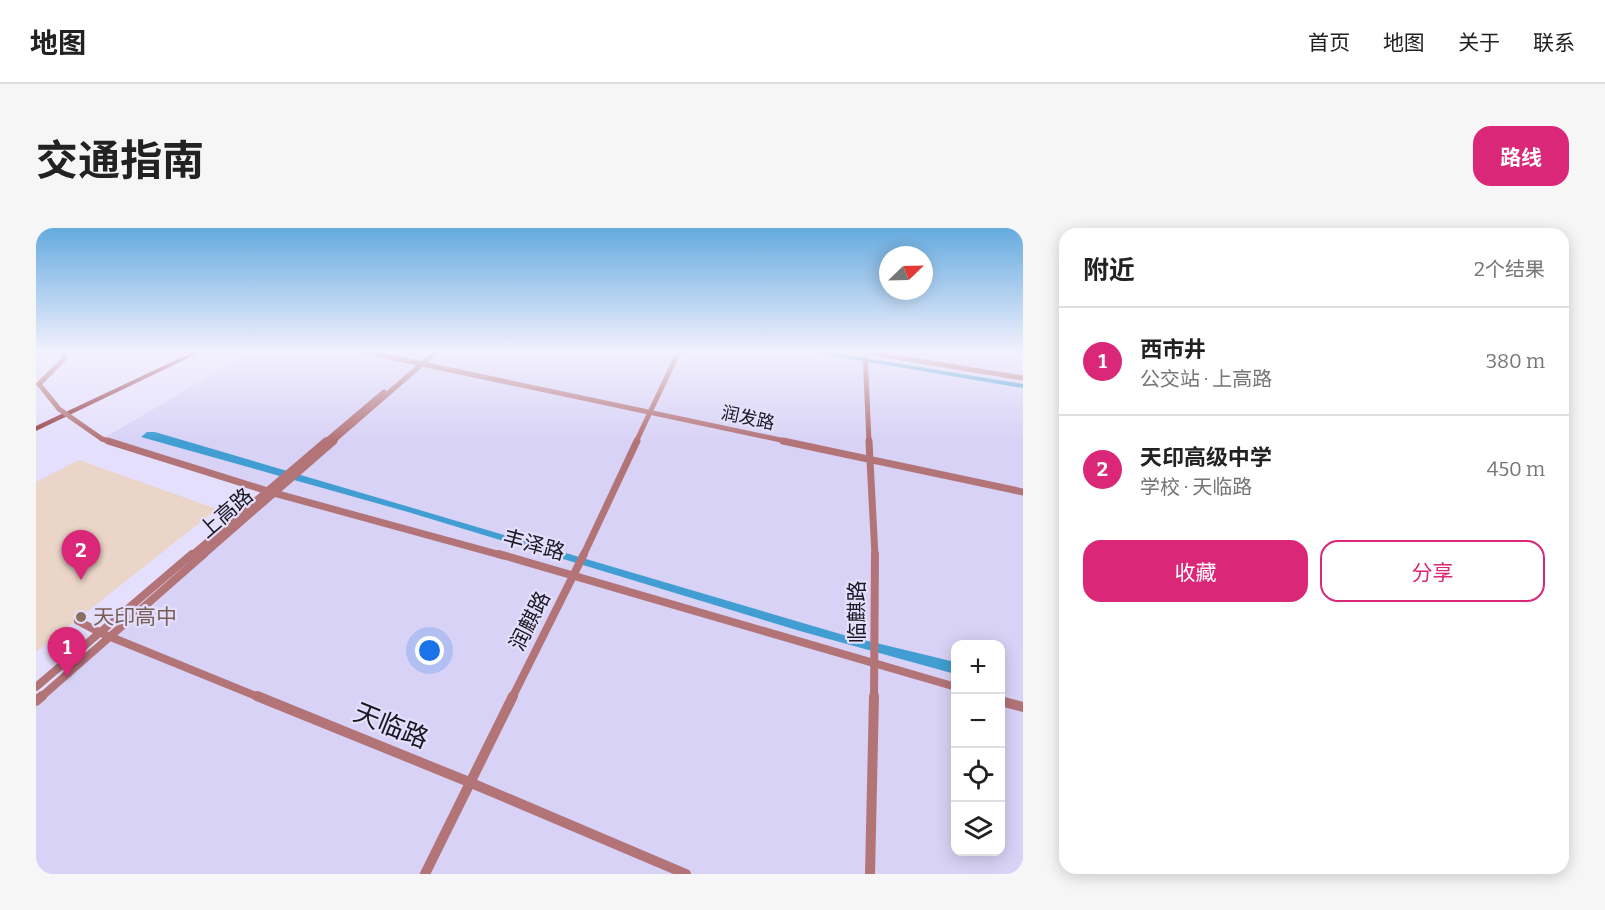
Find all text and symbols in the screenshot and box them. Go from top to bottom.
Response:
text: 地图 [30,27,86,60]
text: 首页 [1308,30,1350,56]
text: 地图 [1383,30,1425,56]
text: 关于 [1458,30,1500,56]
text: 联系 [1533,30,1575,56]
button: 路线 [1473,126,1569,186]
text: 交通指南 [36,136,204,186]
north arrow [879,246,933,300]
text: 附近 [1083,255,1135,286]
text: 2个结果 [1474,257,1545,281]
text: 西市井 [1140,336,1206,363]
text: 1 [1098,349,1107,373]
text: 380 m [1486,349,1545,373]
text: 公交站 · 上高路 [1140,367,1272,391]
street label: 润发路 [719,402,777,434]
text: 天印高级中学 [1140,444,1272,471]
text: 2 [1097,457,1108,481]
text: 450 m [1487,457,1545,481]
text: 学校 · 天临路 [1140,475,1252,499]
street label: 上高路 [194,483,258,543]
street label: 丰泽路 [500,524,568,566]
pin: 2 [62,530,100,580]
button: 收藏 [1083,540,1308,602]
button: 分享 [1320,540,1545,602]
street label: 临麒路 [844,581,870,644]
street label: 润麒路 [504,587,556,655]
place label: 天印高中 [93,604,177,630]
marker: 天印高中 [74,610,88,624]
pin: 1 [48,628,87,677]
your location [415,636,444,665]
map controls [951,640,1005,856]
button: + [951,640,1005,694]
button: − [951,694,1005,748]
street label: 天临路 [349,697,433,755]
button: locate [951,748,1005,802]
button: layers [951,802,1005,856]

